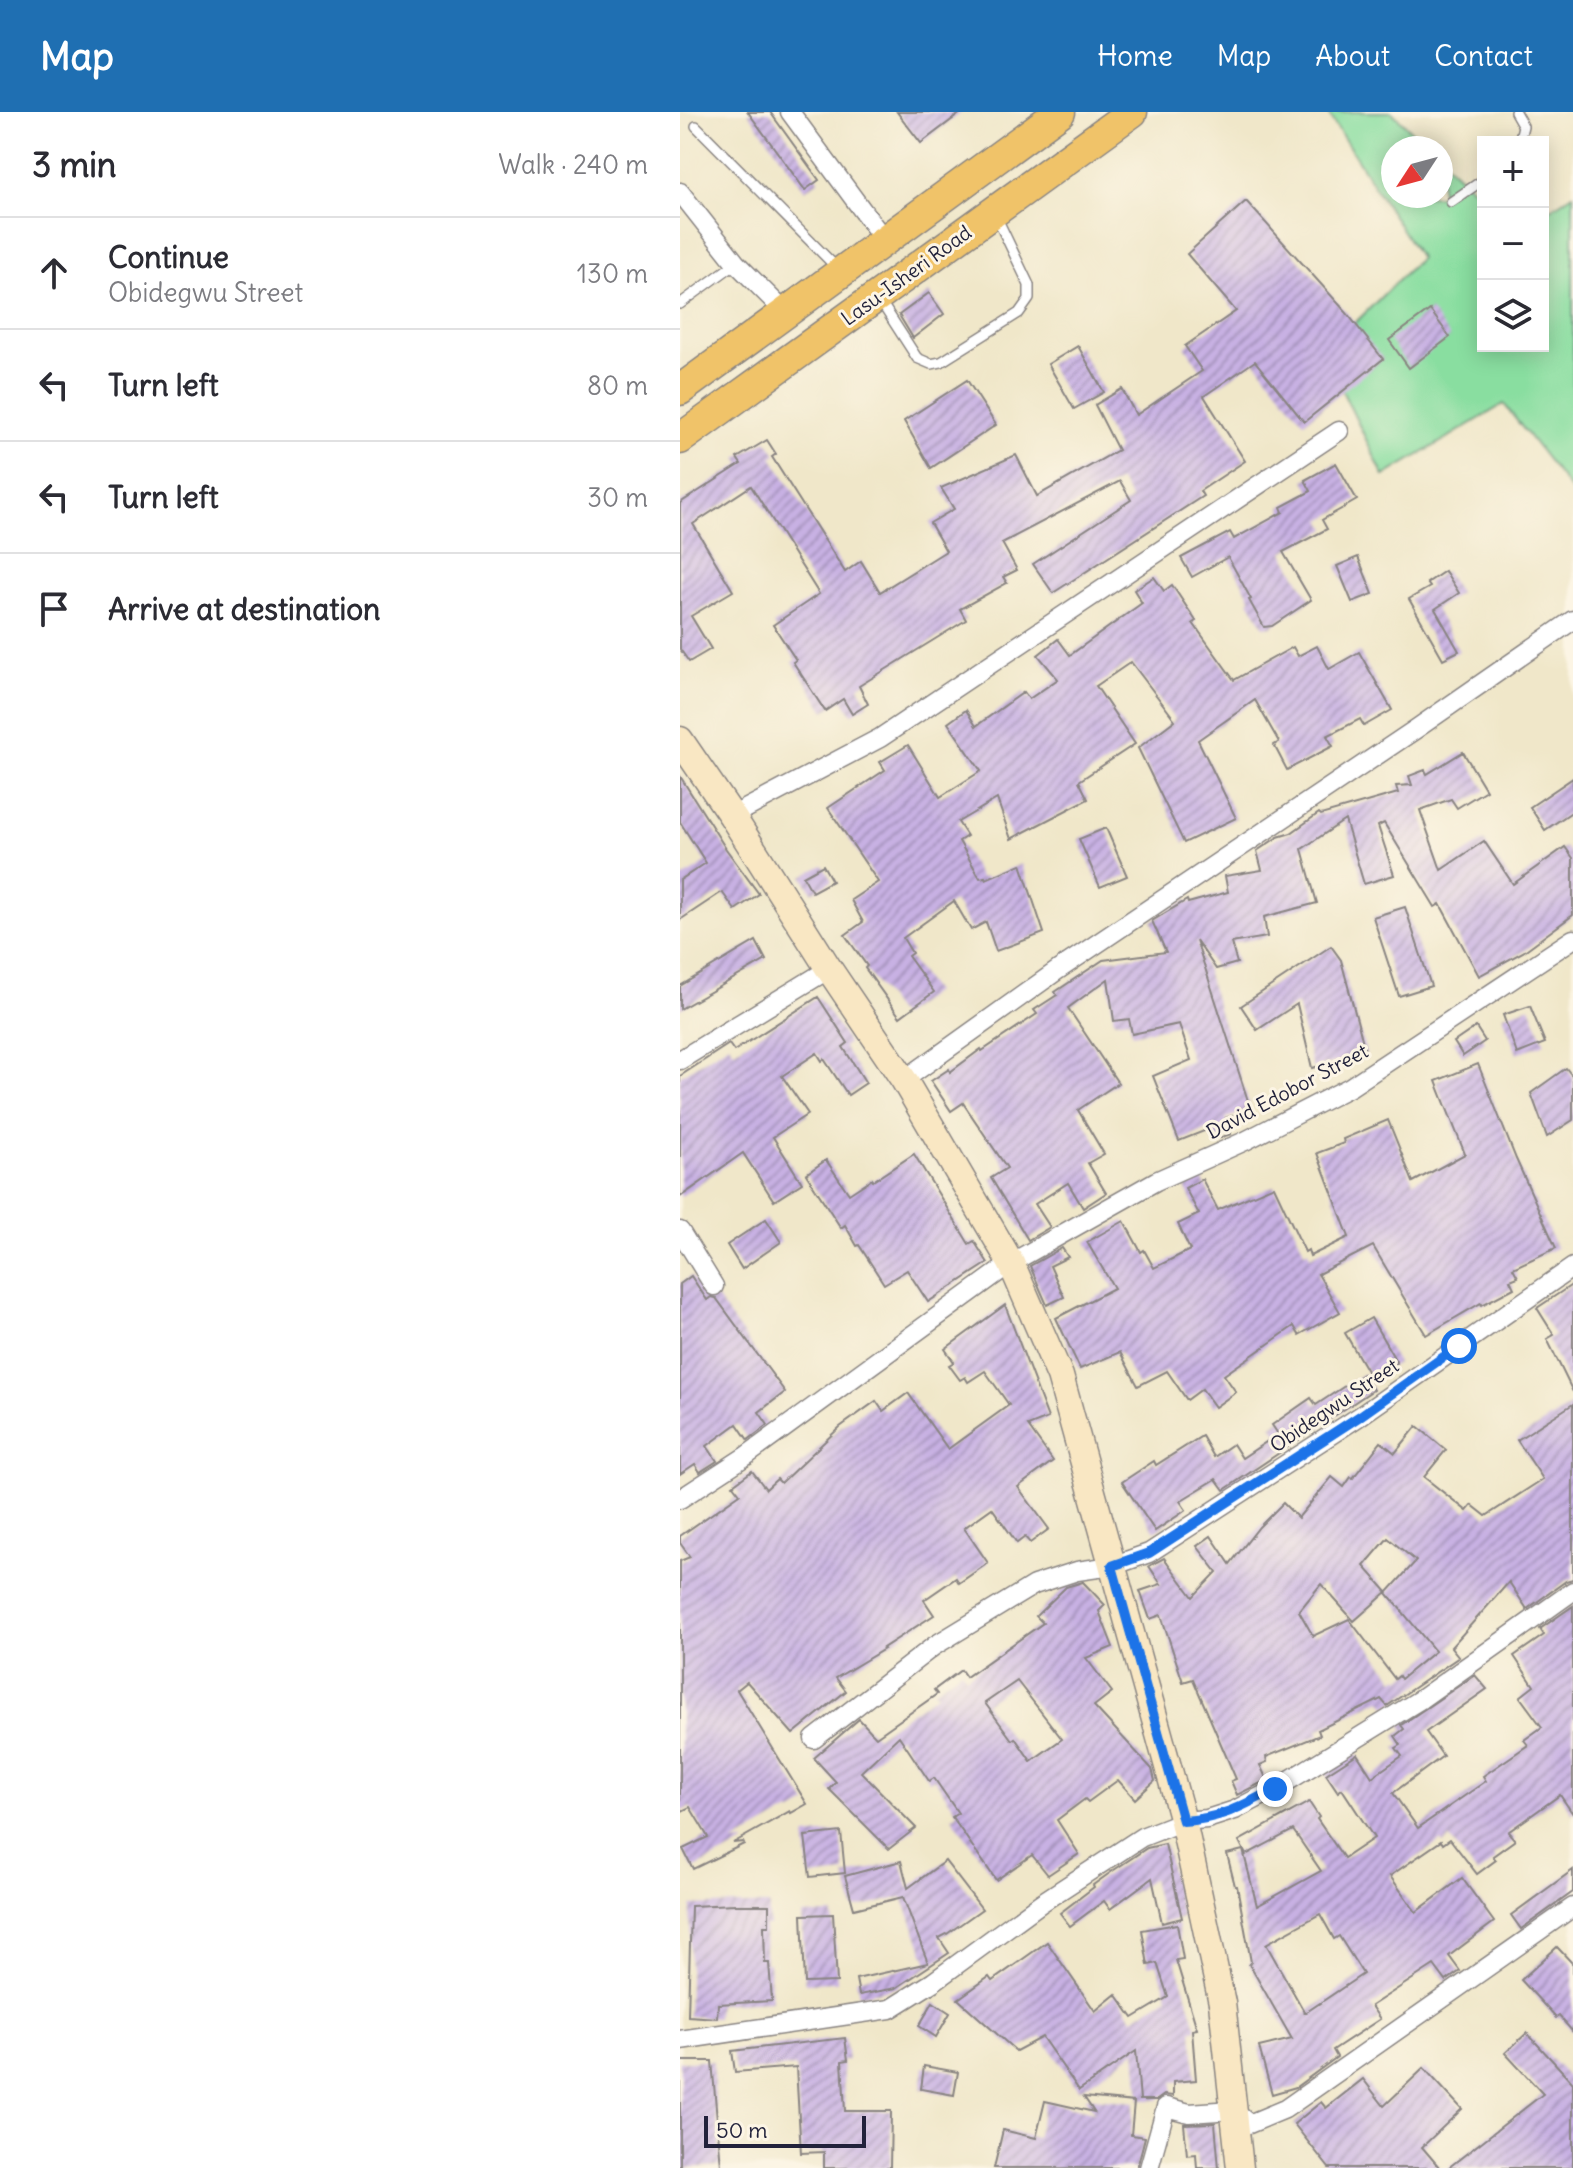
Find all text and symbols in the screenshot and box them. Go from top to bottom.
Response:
text: Map [40,33,114,80]
text: Home [1097,38,1173,74]
text: Map [1217,38,1271,74]
text: About [1315,38,1390,74]
text: Contact [1434,38,1533,74]
north arrow [1381,136,1453,208]
map controls [1477,136,1549,352]
button: + [1477,136,1549,208]
text: 3 min [32,143,117,186]
text: Walk · 240 m [498,148,648,181]
button: − [1477,208,1549,280]
street label: Lasu-Isheri Road [836,219,976,331]
text: Continue [108,238,229,276]
icon: ahead [32,251,76,295]
text: 130 m [577,257,648,290]
text: Obidegwu Street [108,276,303,309]
button: layers [1477,280,1549,352]
icon: left [32,363,76,407]
text: Turn left [108,366,219,404]
text: 80 m [587,369,648,402]
icon: left [32,475,76,519]
text: Turn left [108,478,219,516]
text: 30 m [587,481,648,514]
icon: arrive [32,587,76,631]
text: Arrive at destination [108,590,380,628]
street label: David Edobor Street [1202,1038,1372,1144]
route start [1441,1328,1477,1364]
street label: Obidegwu Street [1265,1353,1403,1457]
route end [1257,1771,1293,1807]
scale bar [704,2112,866,2148]
text: 50 m [716,2116,768,2144]

